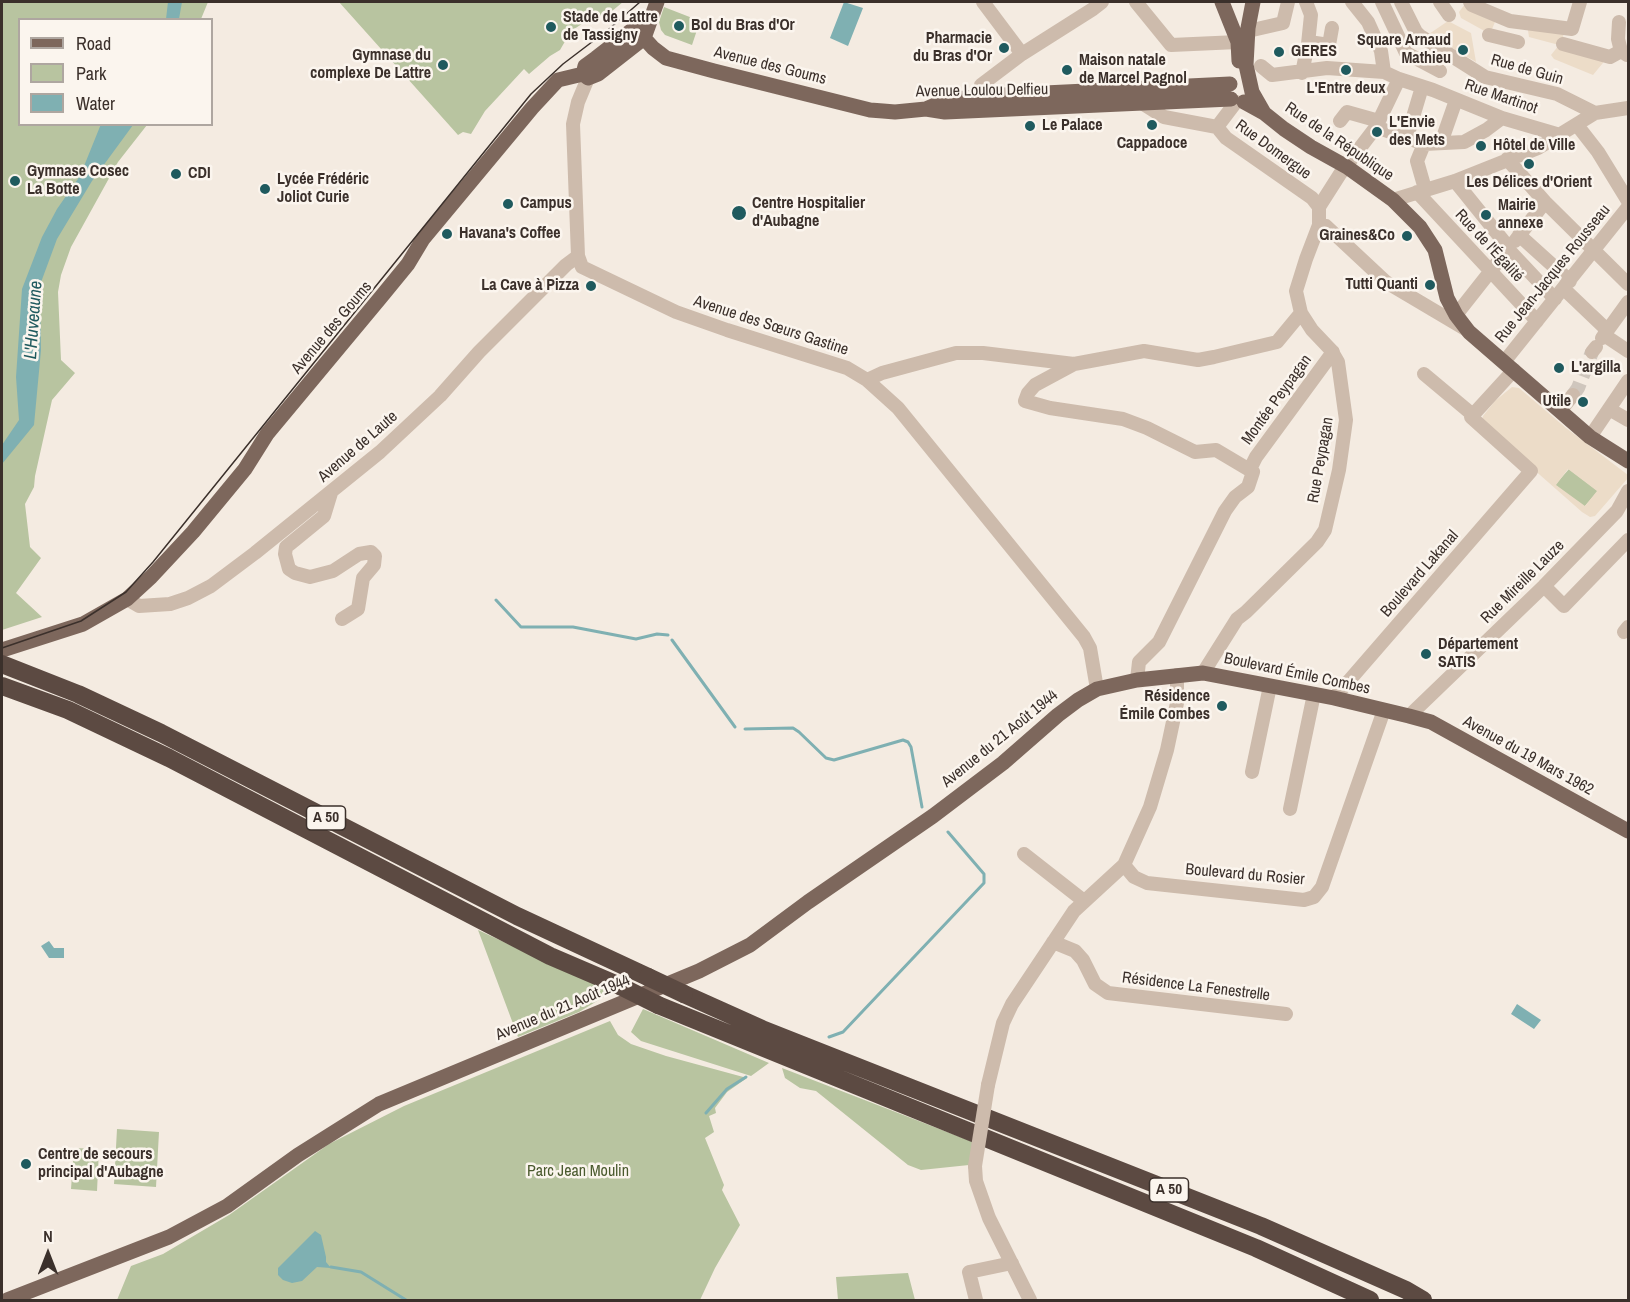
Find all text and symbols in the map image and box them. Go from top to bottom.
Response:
place label: Stade de Lattre de Tassigny [563,8,658,46]
place label: Bol du Bras d'Or [691,16,795,36]
legend [18,18,213,126]
marker: Bol du Bras d'Or [672,19,686,33]
marker: Stade de Lattre de Tassigny [544,20,558,34]
place label: Pharmacie du Bras d'Or [913,29,992,67]
text: Road [76,31,111,56]
place label: Square Arnaud Mathieu [1357,31,1451,69]
marker: Pharmacie du Bras d'Or [997,41,1011,55]
place label: GERES [1291,42,1337,62]
street label: Avenue des Goums [712,43,828,89]
marker: Square Arnaud Mathieu [1456,43,1470,57]
marker: GERES [1272,45,1286,59]
place label: Gymnase du complexe De Lattre [310,46,431,84]
place label: Maison natale de Marcel Pagnol [1079,51,1187,89]
street label: Rue de Guin [1489,51,1565,89]
marker: Gymnase du complexe De Lattre [436,58,450,72]
text: Park [76,61,106,86]
marker: Maison natale de Marcel Pagnol [1060,63,1074,77]
marker: L'Entre deux [1339,63,1353,77]
street label: Rue Martinot [1462,76,1540,118]
place label: L'Entre deux [1307,79,1385,99]
street label: Avenue Loulou Delfieu [916,80,1048,102]
text: Water [76,91,115,116]
street label: Rue de la République [1281,99,1397,185]
place label: L'Envie des Mets [1389,113,1445,151]
place label: Le Palace [1042,116,1103,136]
street label: Rue Domergue [1231,116,1315,184]
marker: Cappadoce [1145,118,1159,132]
marker: Le Palace [1023,119,1037,133]
marker: L'Envie des Mets [1370,125,1384,139]
place label: Cappadoce [1117,134,1187,154]
place label: Hôtel de Ville [1493,136,1575,156]
marker: Hôtel de Ville [1474,139,1488,153]
marker: Les Délices d'Orient [1522,157,1536,171]
place label: Gymnase Cosec La Botte [27,162,129,200]
place label: CDI [188,164,211,184]
marker: CDI [169,167,183,181]
place label: Lycée Frédéric Joliot Curie [277,170,369,208]
place label: Les Délices d'Orient [1466,173,1592,193]
marker: Gymnase Cosec La Botte [8,174,22,188]
marker: Lycée Frédéric Joliot Curie [258,182,272,196]
place label: Campus [520,194,572,214]
place label: Centre Hospitalier d'Aubagne [752,194,865,232]
place label: Mairie annexe [1498,196,1543,234]
marker: Campus [501,197,515,211]
street label: Rue Jean-Jacques Rousseau [1491,201,1615,347]
marker: Centre Hospitalier d'Aubagne [730,204,748,222]
street label: Rue de l'Égalité [1451,206,1527,286]
marker: Mairie annexe [1479,208,1493,222]
place label: Havana's Coffee [459,224,561,244]
place label: Graines&Co [1319,226,1395,246]
marker: Havana's Coffee [440,227,454,241]
marker: Graines&Co [1400,229,1414,243]
place label: Tutti Quanti [1345,275,1418,295]
place label: La Cave à Pizza [481,276,579,296]
street label: Avenue des Goums [288,278,376,378]
marker: Tutti Quanti [1423,278,1437,292]
marker: La Cave à Pizza [584,279,598,293]
water label: L'Huveaune [20,280,48,360]
street label: Avenue des Sœurs Gastine [691,292,851,360]
street label: Montée Peypagan [1238,351,1316,449]
place label: L'argilla [1571,358,1621,378]
marker: L'argilla [1552,361,1566,375]
place label: Utile [1543,392,1571,412]
marker: Utile [1576,395,1590,409]
street label: Avenue de Laute [314,407,402,487]
street label: Rue Peypagan [1304,416,1338,504]
street label: Boulevard Lakanal [1377,527,1463,621]
street label: Rue Mireille Lauze [1477,536,1569,628]
place label: Département SATIS [1438,635,1518,673]
marker: Département SATIS [1419,647,1433,661]
street label: Boulevard Émile Combes [1222,649,1372,699]
street label: Avenue du 21 Août 1944 [938,686,1062,792]
place label: Résidence Émile Combes [1120,687,1210,725]
marker: Résidence Émile Combes [1215,699,1229,713]
street label: Avenue du 19 Mars 1962 [1459,712,1597,800]
road number: A 50 [306,806,346,830]
street label: Boulevard du Rosier [1185,860,1305,890]
street label: Résidence La Fenestrelle [1121,968,1271,1006]
street label: Avenue du 21 Août 1944 [493,971,633,1045]
place label: Centre de secours principal d'Aubagne [38,1145,164,1183]
marker: Centre de secours principal d'Aubagne [19,1157,33,1171]
park label: Parc Jean Moulin [527,1162,629,1182]
road number: A 50 [1150,1178,1188,1202]
north arrow [18,1224,78,1284]
text: N [43,1225,53,1247]

